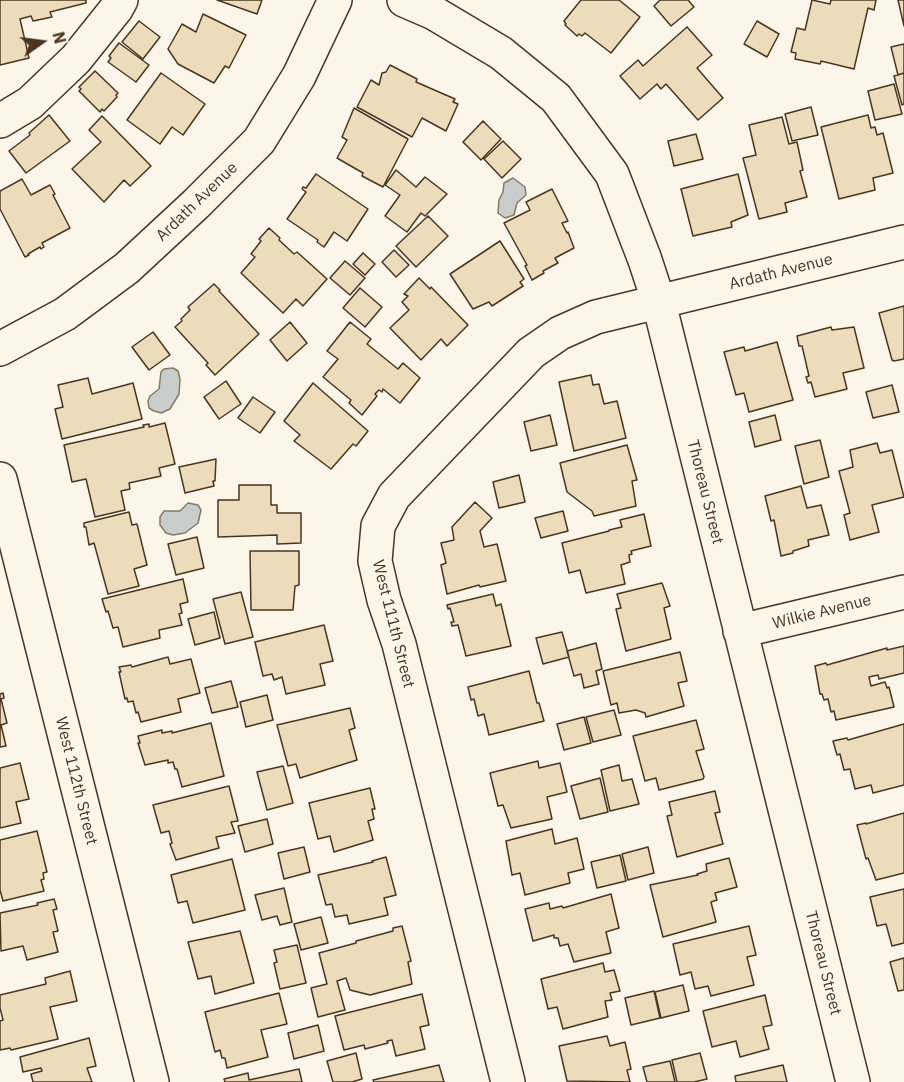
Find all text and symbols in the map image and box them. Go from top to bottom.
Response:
north arrow [12,12,72,72]
text: N [48,30,71,46]
street label: Ardath Avenue [152,158,242,246]
street label: Ardath Avenue [727,250,835,294]
street label: Thoreau Street [683,438,727,546]
street label: West 111th Street [368,558,418,690]
street label: Wilkie Avenue [771,590,873,634]
street label: West 112th Street [51,715,101,847]
street label: Thoreau Street [801,909,845,1017]

